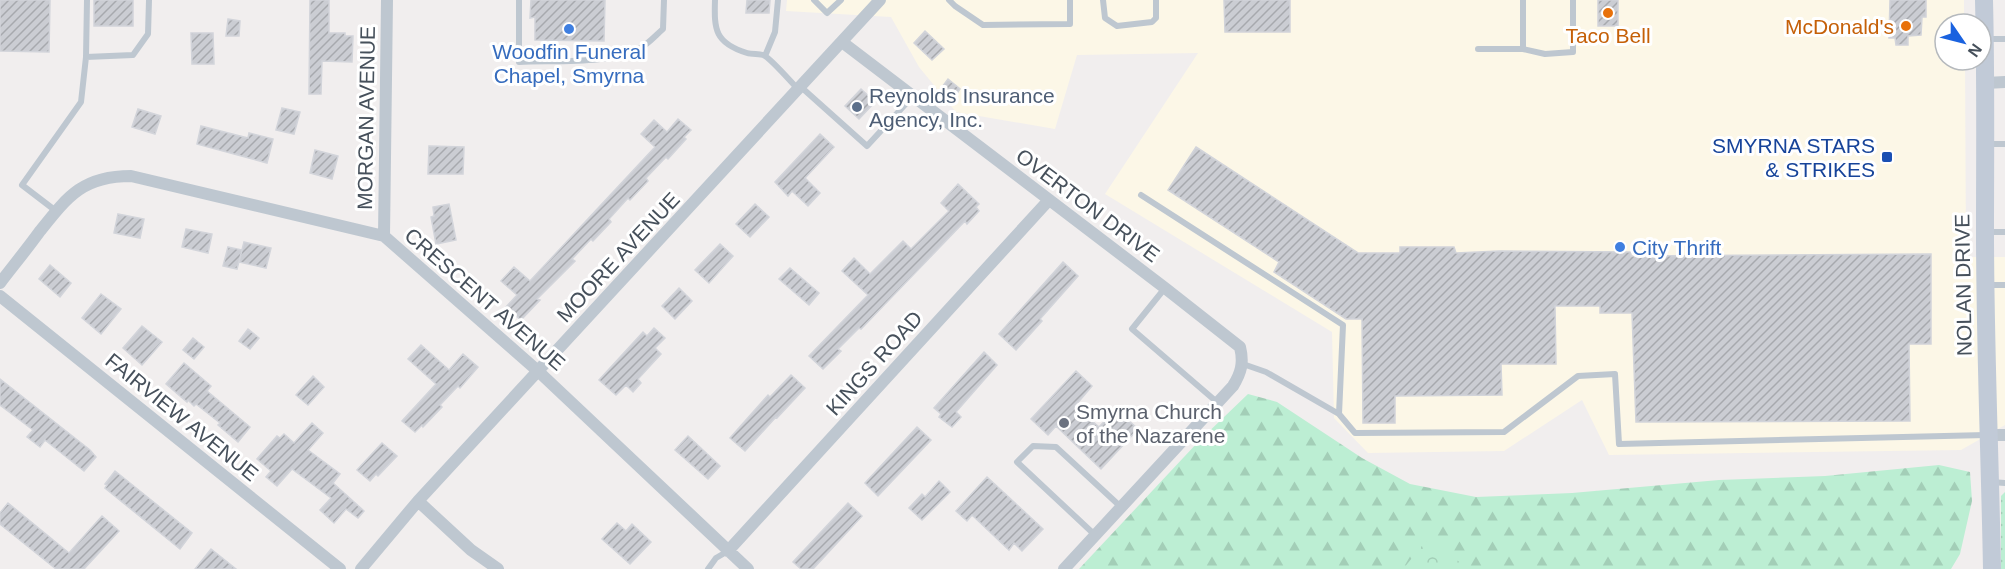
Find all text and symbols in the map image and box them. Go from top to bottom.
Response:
marker: Taco Bell [1601,6,1615,20]
north arrow [1933,12,1993,72]
place label: McDonald's [1785,15,1894,38]
marker: McDonald's [1899,19,1913,33]
marker: Woodfin Funeral Chapel, Smyrna [562,22,576,36]
place label: Taco Bell [1565,24,1651,47]
street label: MORGAN AVENUE [353,26,379,210]
place label: Woodfin Funeral Chapel, Smyrna [492,40,646,87]
text: N [1965,41,1985,60]
place label: Reynolds Insurance Agency, Inc. [869,84,1055,131]
marker: Reynolds Insurance Agency, Inc. [850,100,864,114]
place label: SMYRNA STARS & STRIKES [1712,134,1875,181]
street label: OVERTON DRIVE [1012,144,1164,266]
marker: SMYRNA STARS & STRIKES [1880,150,1894,164]
street label: MOORE AVENUE [552,187,684,327]
street label: NOLAN DRIVE [1950,214,1976,356]
street label: CRESCENT AVENUE [400,223,570,375]
place label: City Thrift [1632,236,1722,259]
marker: City Thrift [1613,240,1627,254]
street label: KINGS ROAD [821,306,927,420]
street label: FAIRVIEW AVENUE [101,348,263,486]
place label: Smyrna Church of the Nazarene [1076,400,1225,447]
marker: Smyrna Church of the Nazarene [1057,416,1071,430]

